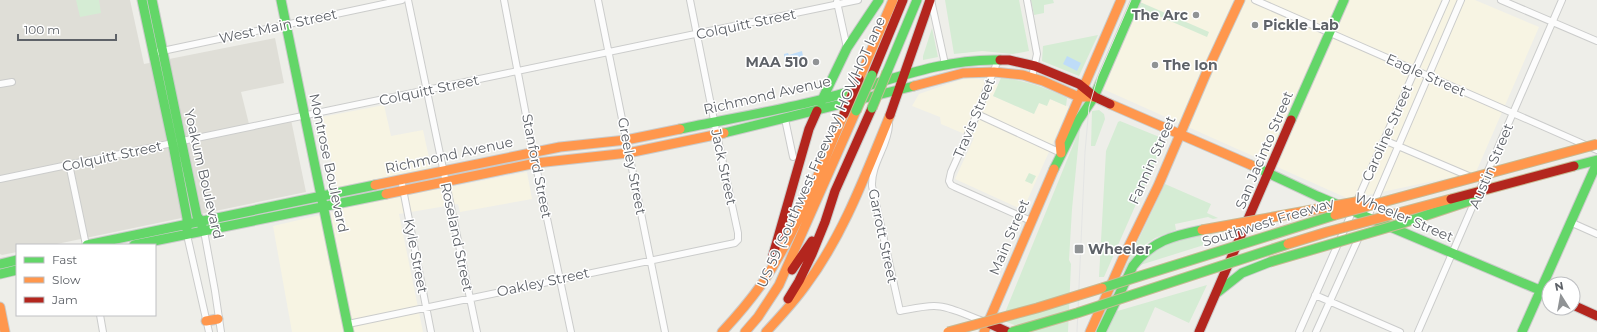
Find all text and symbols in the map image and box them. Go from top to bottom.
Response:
street label: West Main Street [217,5,339,47]
street label: Colquitt Street [694,5,798,43]
place label: The Arc [1132,6,1189,24]
marker: The Arc [1191,10,1201,20]
street label: US 59 (Southwest Freeway) HOV/HOT lane [753,14,889,290]
scale bar [18,16,116,42]
place label: Pickle Lab [1263,16,1339,34]
marker: Pickle Lab [1250,20,1260,30]
text: 100 m [24,22,60,37]
street label: Eagle Street [1383,49,1469,101]
place label: MAA 510 [746,53,808,71]
place label: The Ion [1163,56,1218,74]
marker: MAA 510 [811,57,821,67]
marker: The Ion [1150,60,1160,70]
street label: Colquitt Street [377,71,481,109]
street label: Richmond Avenue [702,72,832,118]
street label: Travis Street [949,75,999,161]
street label: Caroline Street [1358,82,1416,184]
street label: San Jacinto Street [1231,88,1297,212]
street label: Montrose Boulevard [305,92,353,234]
street label: Yoakum Boulevard [180,107,228,241]
street label: Stanford Street [518,112,556,220]
street label: Fannin Street [1124,113,1180,207]
street label: Greeley Street [614,116,650,217]
street label: Austin Street [1465,120,1517,211]
street label: Jack Street [707,126,741,207]
street label: Richmond Avenue [383,133,515,177]
street label: Colquitt Street [60,137,164,175]
street label: Roseland Street [437,181,477,294]
street label: Garrott Street [864,187,902,285]
street label: Wheeler Street [1352,188,1456,246]
street label: Southwest Freeway [1200,193,1337,251]
street label: Main Street [985,196,1033,278]
street label: Kyle Street [400,217,432,295]
place label: Wheeler [1088,240,1151,258]
marker: Wheeler [1073,243,1085,255]
legend [16,244,156,316]
text: Fast [52,252,77,267]
street label: Oakley Street [495,263,591,301]
text: Slow [52,272,81,287]
north arrow [1541,276,1581,316]
text: N [1553,278,1565,294]
text: Jam [51,292,78,307]

